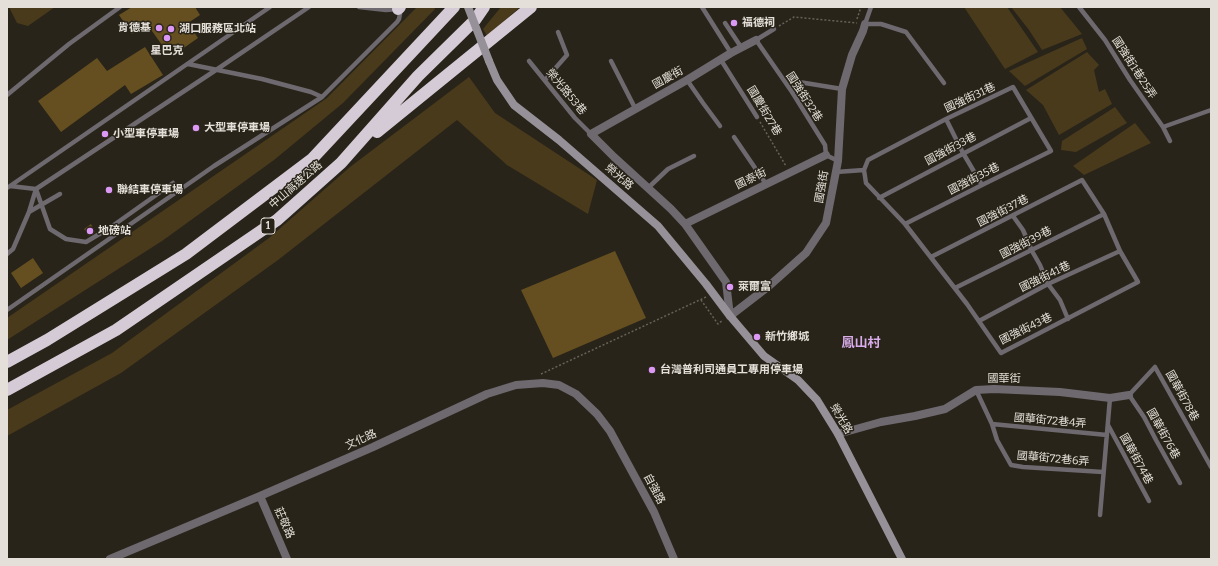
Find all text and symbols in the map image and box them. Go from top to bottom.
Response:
place label: 福德祠 [742,16,775,30]
marker: 福德祠 [729,18,739,28]
place label: 肯德基 [118,21,151,35]
place label: 湖口服務區北站 [179,22,256,36]
marker: 肯德基 [154,23,164,33]
marker: 湖口服務區北站 [166,24,176,34]
marker: 星巴克 [162,33,172,43]
street label: 國強街1巷25弄 [1109,34,1159,102]
place label: 星巴克 [151,44,183,58]
street label: 國慶街 [650,64,686,92]
street label: 榮光路53巷 [543,66,589,118]
street label: 國強街32巷 [783,70,825,124]
street label: 國強街31巷 [942,80,998,116]
street label: 國慶街27巷 [744,84,784,138]
place label: 大型車停車場 [204,121,270,135]
marker: 大型車停車場 [191,123,201,133]
place label: 小型車停車場 [113,127,179,141]
marker: 小型車停車場 [100,129,110,139]
street label: 國強街33巷 [923,130,979,168]
street label: 中山高速公路 [267,158,325,212]
street label: 國強街35巷 [946,160,1002,198]
street label: 榮光路 [602,161,636,193]
street label: 國泰街 [733,166,769,192]
street label: 國強街 [813,170,831,204]
place label: 聯結車停車場 [117,183,183,197]
marker: 聯結車停車場 [104,185,114,195]
street label: 國強街37巷 [975,192,1031,230]
road number: 1 [261,218,275,234]
place label: 地磅站 [98,224,131,238]
street label: 國強街39巷 [998,224,1054,262]
marker: 地磅站 [85,226,95,236]
street label: 國強街41巷 [1017,259,1073,295]
place label: 萊爾富 [738,280,771,294]
marker: 萊爾富 [725,282,735,292]
street label: 國強街43巷 [998,311,1054,347]
place label: 新竹鄉城 [765,330,809,344]
marker: 新竹鄉城 [752,332,762,342]
district label: 鳳山村 [842,335,880,351]
place label: 台灣普利司通員工專用停車場 [660,363,803,377]
marker: 台灣普利司通員工專用停車場 [647,365,657,375]
street label: 國華街78巷 [1163,368,1201,424]
street label: 國華街 [988,372,1020,386]
street label: 榮光路 [827,401,855,437]
street label: 國華街76巷 [1144,406,1182,462]
street label: 國華街72巷4弄 [1013,411,1087,431]
street label: 文化路 [343,427,379,453]
street label: 國華街74巷 [1117,431,1155,487]
street label: 國華街72巷6弄 [1016,449,1090,469]
street label: 自強路 [640,471,668,507]
street label: 莊敬路 [271,505,297,541]

